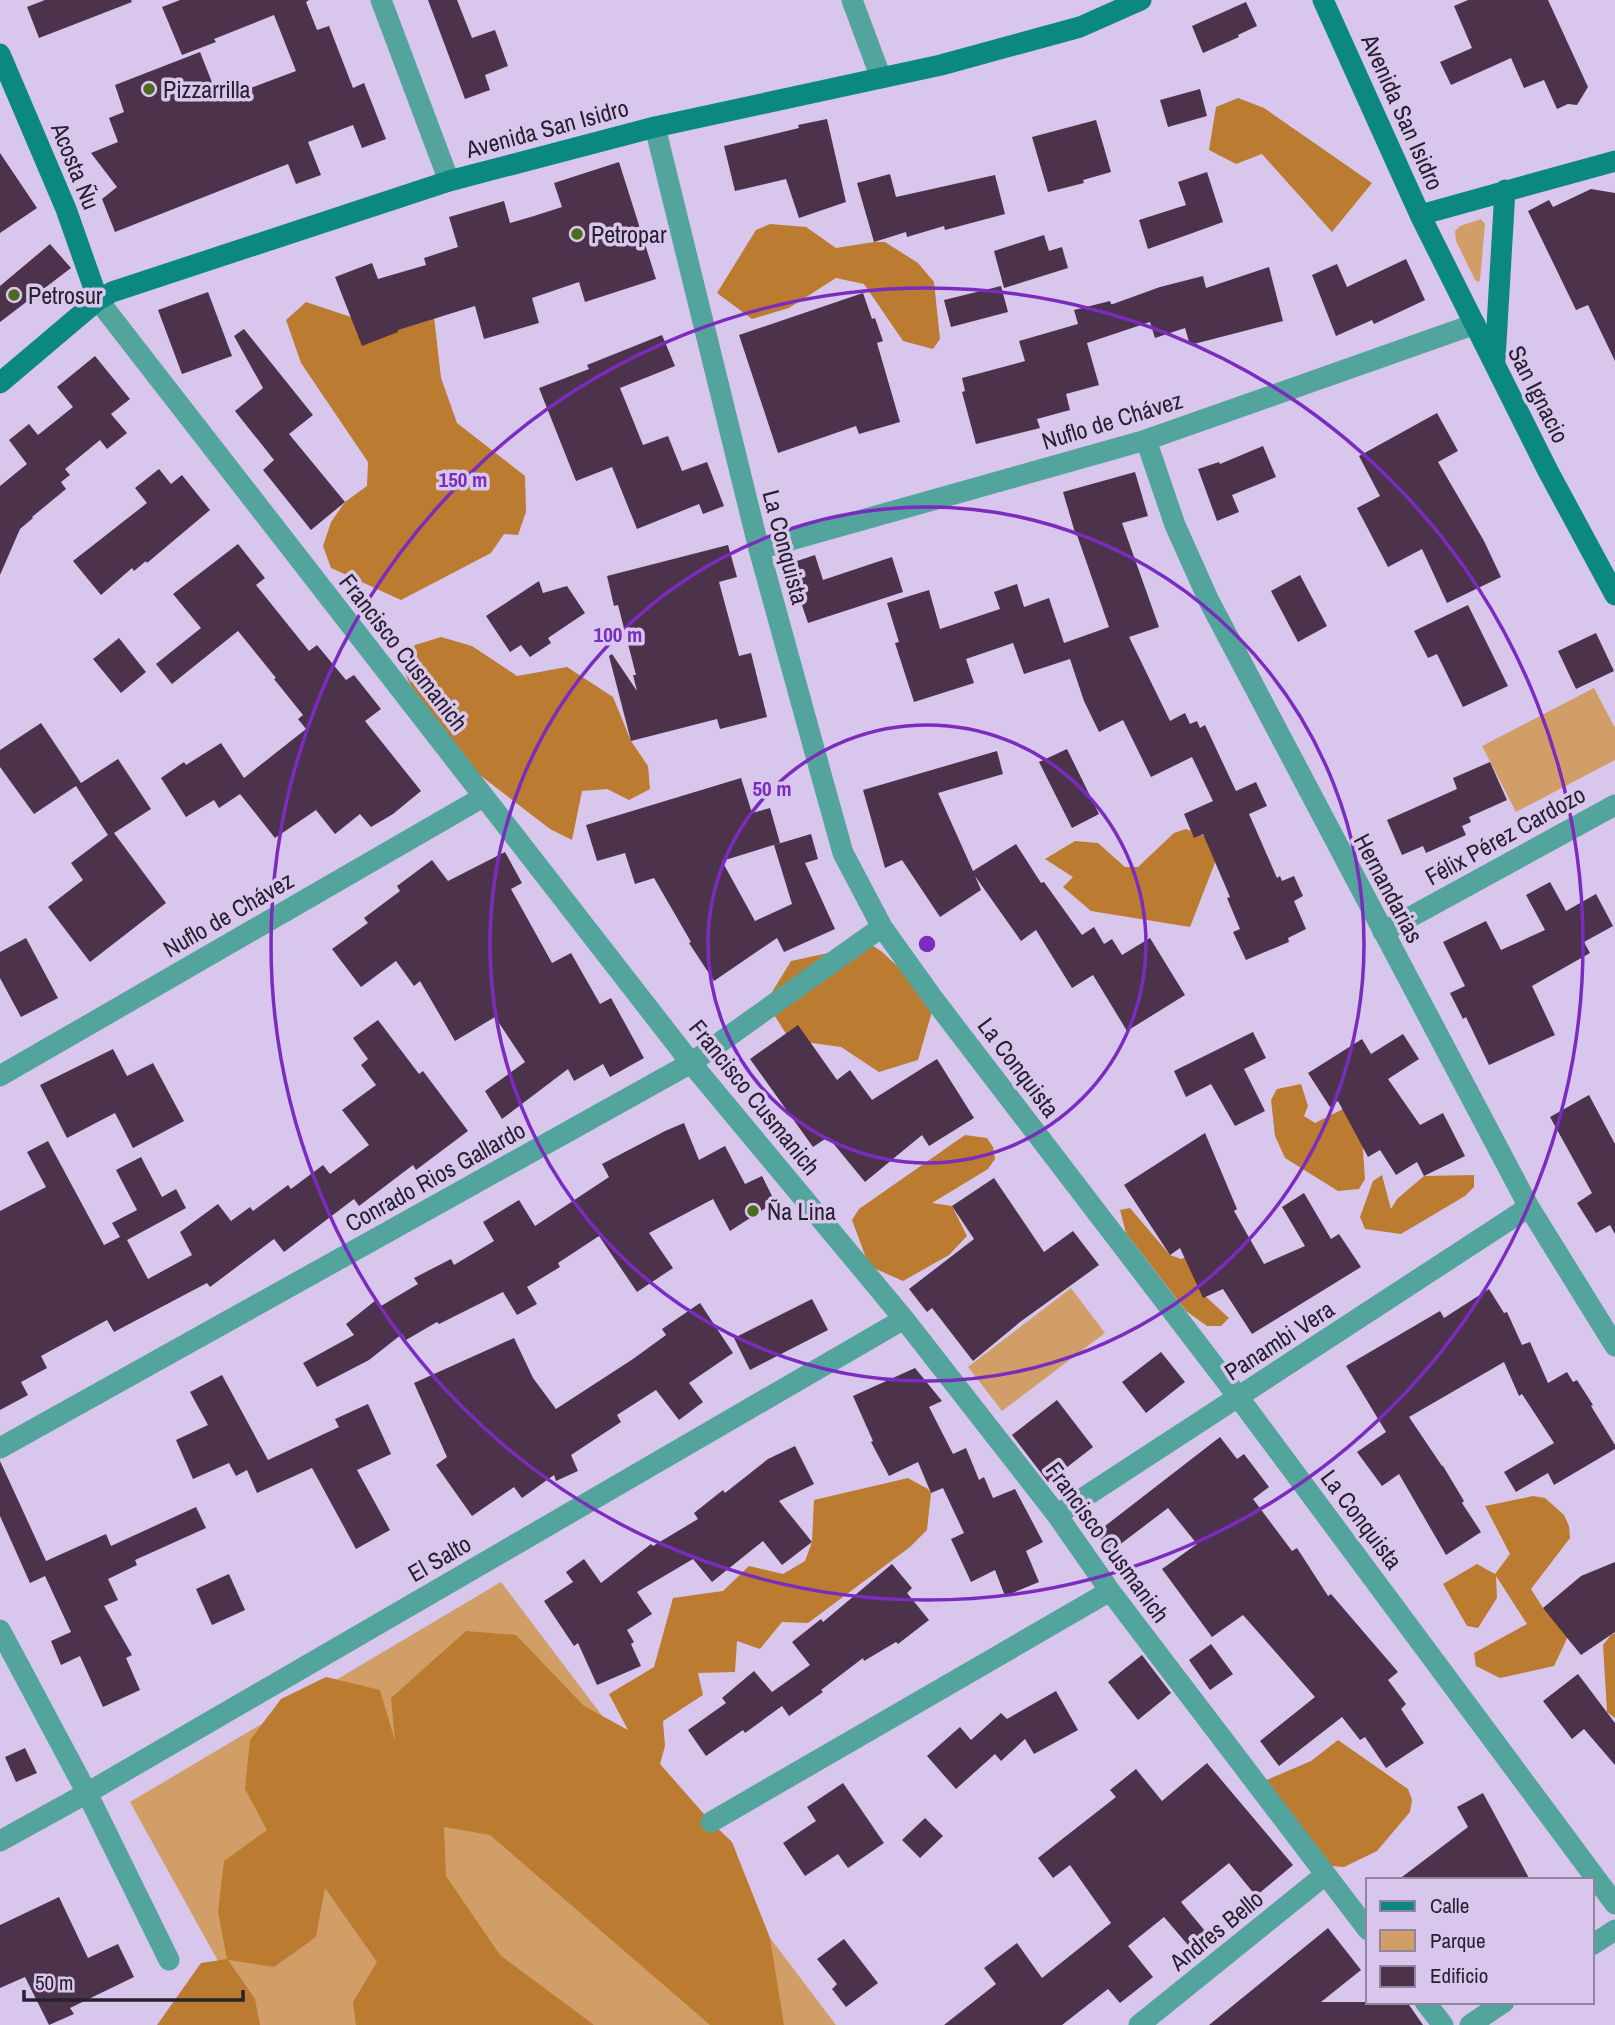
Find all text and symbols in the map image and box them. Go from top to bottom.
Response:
street label: Avenida San Isidro [1354,28,1452,195]
place label: Pizzarrilla [163,73,251,105]
marker: Pizzarrilla [141,81,157,97]
street label: Avenida San Isidro [461,91,632,165]
street label: Acosta Ñu [44,117,108,214]
place label: Petropar [591,218,667,250]
marker: Petropar [569,226,585,242]
place label: Petrosur [28,279,103,311]
marker: Petrosur [6,287,22,303]
street label: San Ignacio [1501,340,1577,448]
street label: Nuflo de Chávez [1038,383,1186,457]
text: 150 m [439,465,487,494]
street label: La Conquista [755,486,817,608]
street label: Francisco Cusmanich [332,567,476,737]
text: 100 m [594,620,642,649]
text: 50 m [752,774,792,803]
street label: Félix Pérez Cardozo [1419,778,1591,892]
street label: Hernandarias [1347,828,1431,948]
street label: Nuflo de Chávez [157,864,299,964]
centre of rings [915,932,939,956]
street label: La Conquista [971,1011,1067,1123]
street label: Francisco Cusmanich [682,1013,828,1181]
street label: Conrado Rios Gallardo [339,1113,531,1239]
place label: Ña Lina [767,1195,836,1227]
marker: Ña Lina [745,1203,761,1219]
street label: Panambi Vera [1218,1293,1340,1387]
street label: Francisco Cusmanich [1039,1455,1177,1629]
street label: La Conquista [1314,1463,1410,1575]
street label: El Salto [402,1527,476,1589]
legend [1366,1878,1594,2004]
street label: Andres Bello [1162,1882,1269,1978]
text: Calle [1430,1891,1469,1920]
text: Parque [1430,1926,1486,1955]
scale bar [24,1958,243,2002]
text: Edificio [1430,1961,1488,1990]
text: 50 m [35,1968,73,1997]

